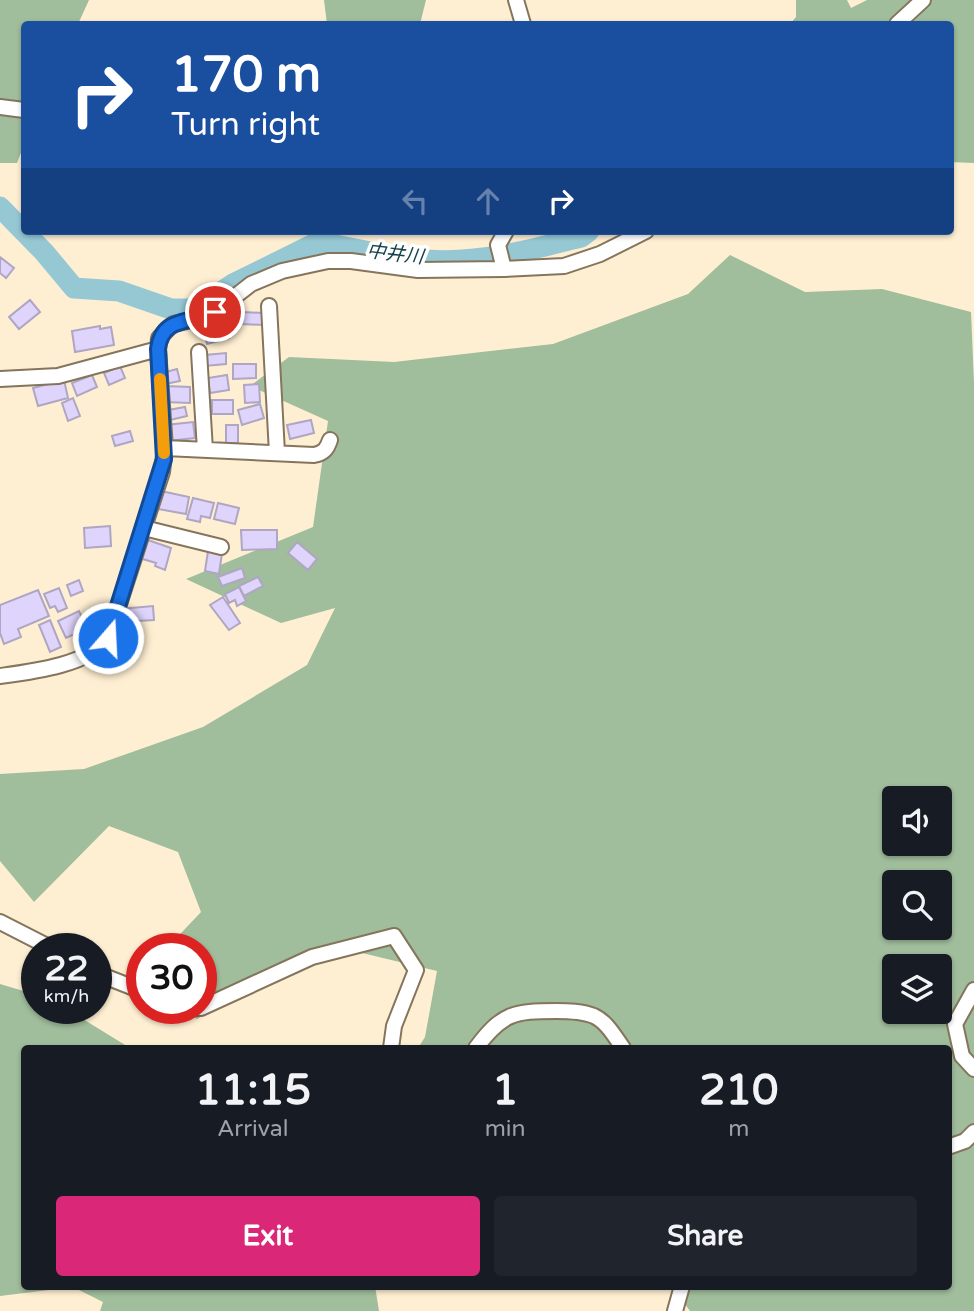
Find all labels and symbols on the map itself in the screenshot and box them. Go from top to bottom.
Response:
water label: 中井川 [365,240,427,269]
pin [185,282,245,342]
position arrow [71,601,145,675]
speed limit sign: 30 [126,933,217,1024]

